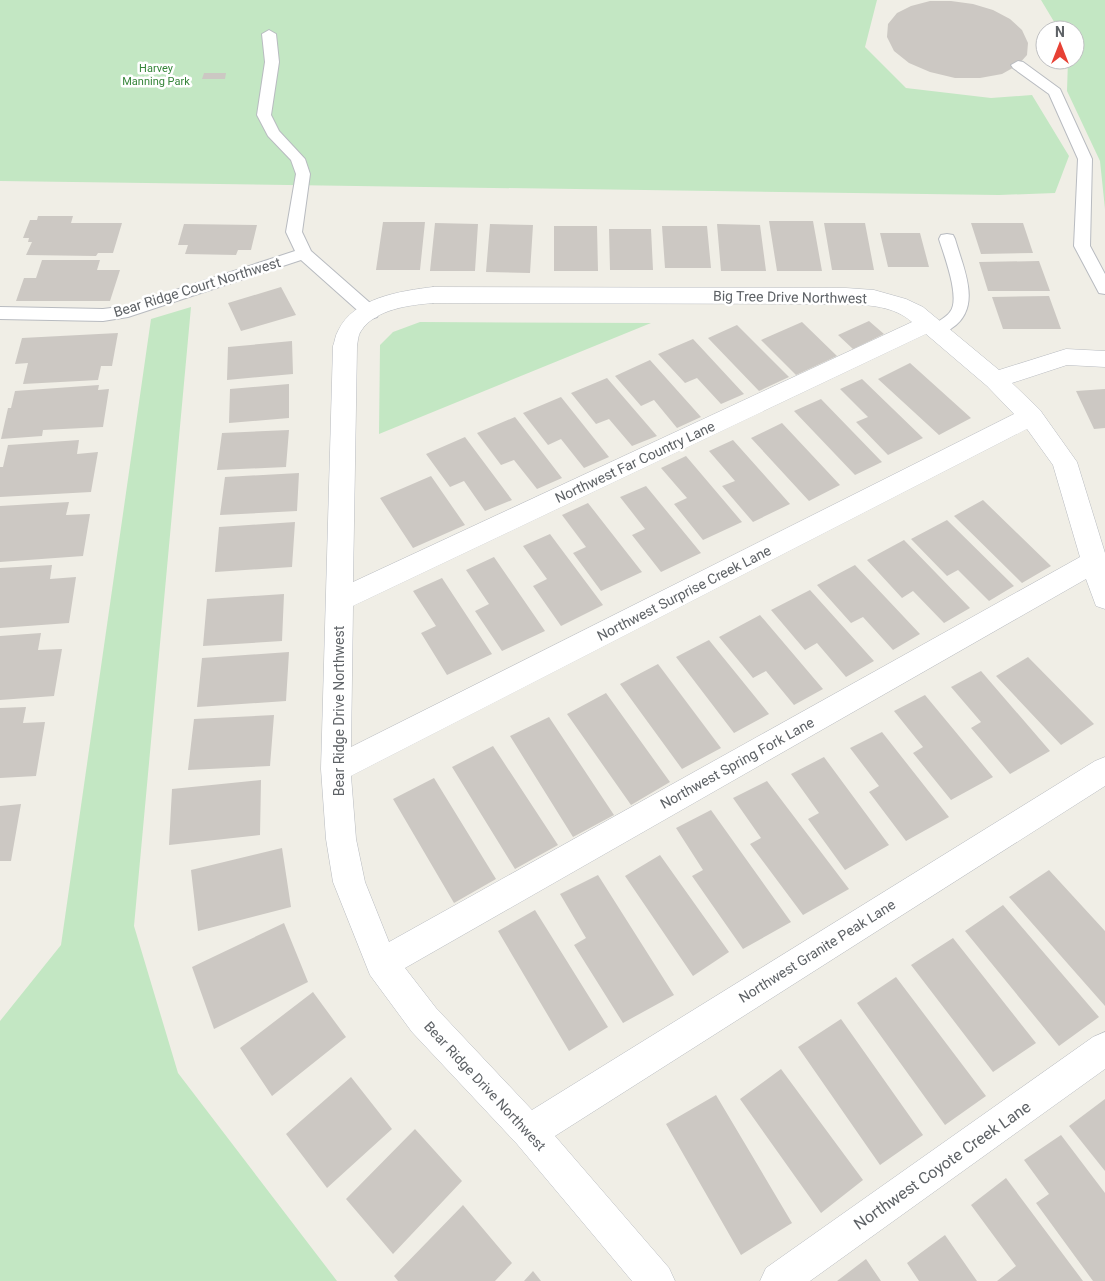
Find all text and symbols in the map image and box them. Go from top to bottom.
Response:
north arrow [1035,20,1085,70]
text: N [1055,24,1065,40]
park label: Harvey Manning Park [122,62,190,88]
street label: Bear Ridge Court Northwest [112,254,283,320]
street label: Big Tree Drive Northwest [713,288,868,306]
street label: Northwest Far Country Lane [553,418,717,506]
street label: Northwest Surprise Creek Lane [594,542,774,644]
street label: Bear Ridge Drive Northwest [331,625,347,796]
street label: Northwest Spring Fork Lane [657,714,817,812]
street label: Northwest Granite Peak Lane [736,896,898,1006]
street label: Bear Ridge Drive Northwest [421,1018,549,1154]
street label: Northwest Coyote Creek Lane [850,1097,1034,1234]

